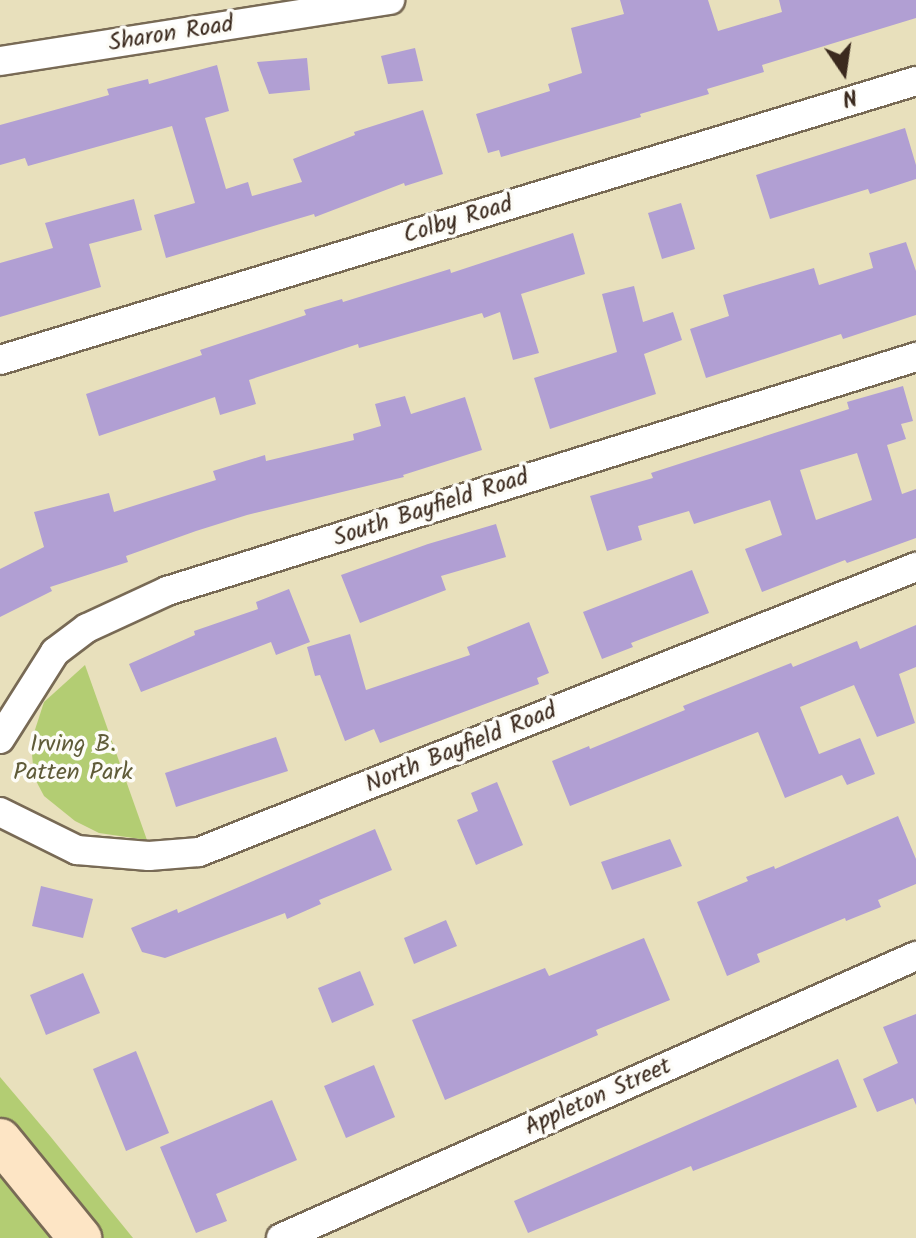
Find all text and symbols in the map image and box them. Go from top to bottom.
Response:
street label: Sharon Road [106,10,236,58]
north arrow [804,32,884,112]
text: N [839,77,860,114]
street label: Colby Road [400,190,516,250]
street label: South Bayfield Road [330,463,532,553]
street label: North Bayfield Road [361,696,561,800]
park label: Irving B. Patten Park [13,731,133,787]
street label: Appleton Street [520,1052,676,1142]

